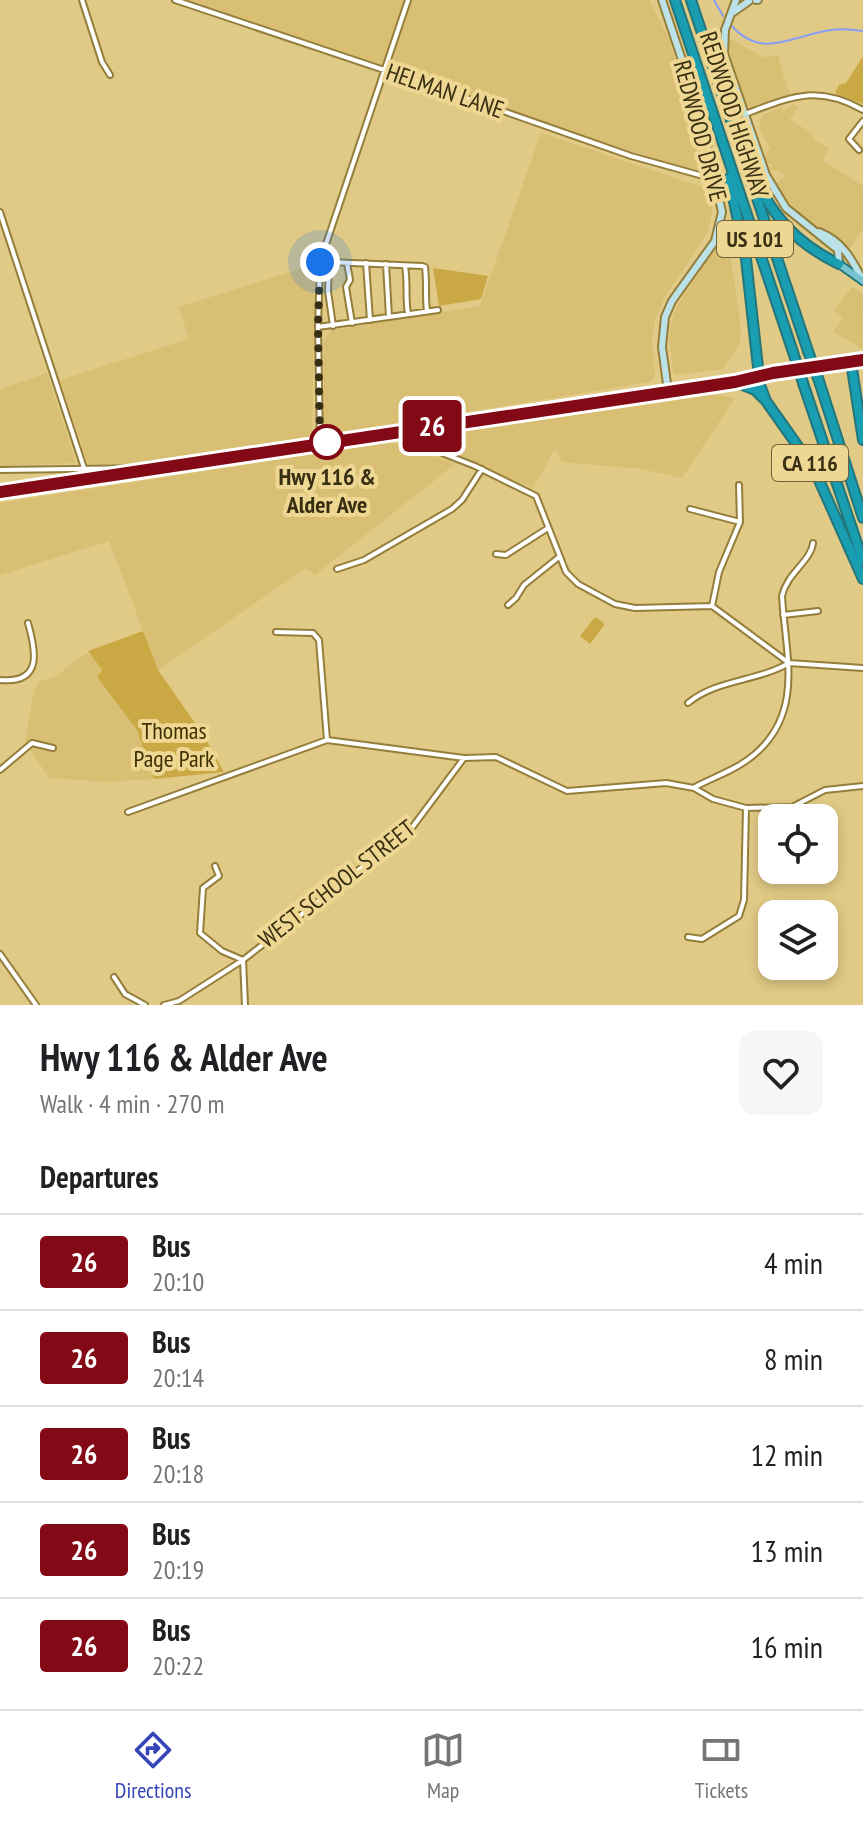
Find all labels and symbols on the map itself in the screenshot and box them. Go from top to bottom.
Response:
street label: REDWOOD HIGHWAY [693,28,776,202]
street label: HELMAN LANE [382,56,508,125]
street label: REDWOOD DRIVE [667,57,734,205]
road number: US 101 [717,221,793,257]
your location [300,242,340,282]
line badge: 26 [396,400,468,452]
marker: Hwy 116 & Alder Ave [310,425,344,459]
road number: CA 116 [772,445,848,481]
place label: Hwy 116 & Alder Ave [278,461,376,520]
park label: Thomas Page Park [134,715,215,774]
street label: WEST SCHOOL STREET [252,813,421,954]

